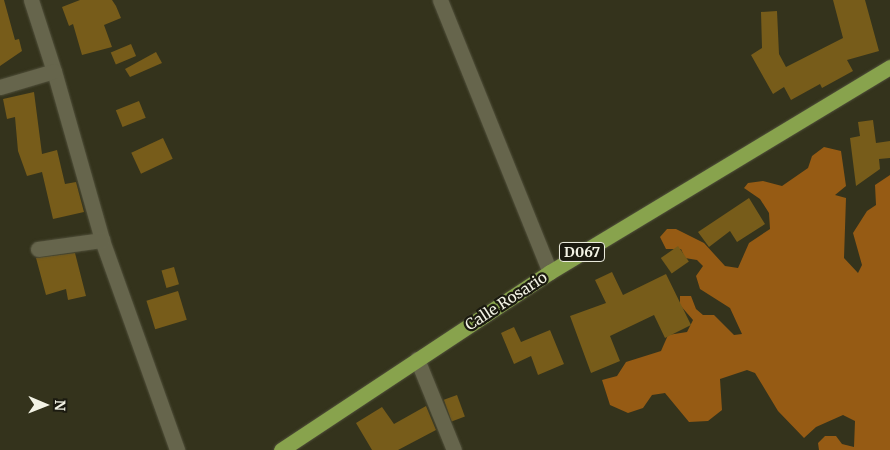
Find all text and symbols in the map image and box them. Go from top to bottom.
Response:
road number: D067 [558,240,606,264]
street label: Calle Rosario [462,268,550,334]
north arrow [20,380,70,430]
text: N [51,400,69,411]

